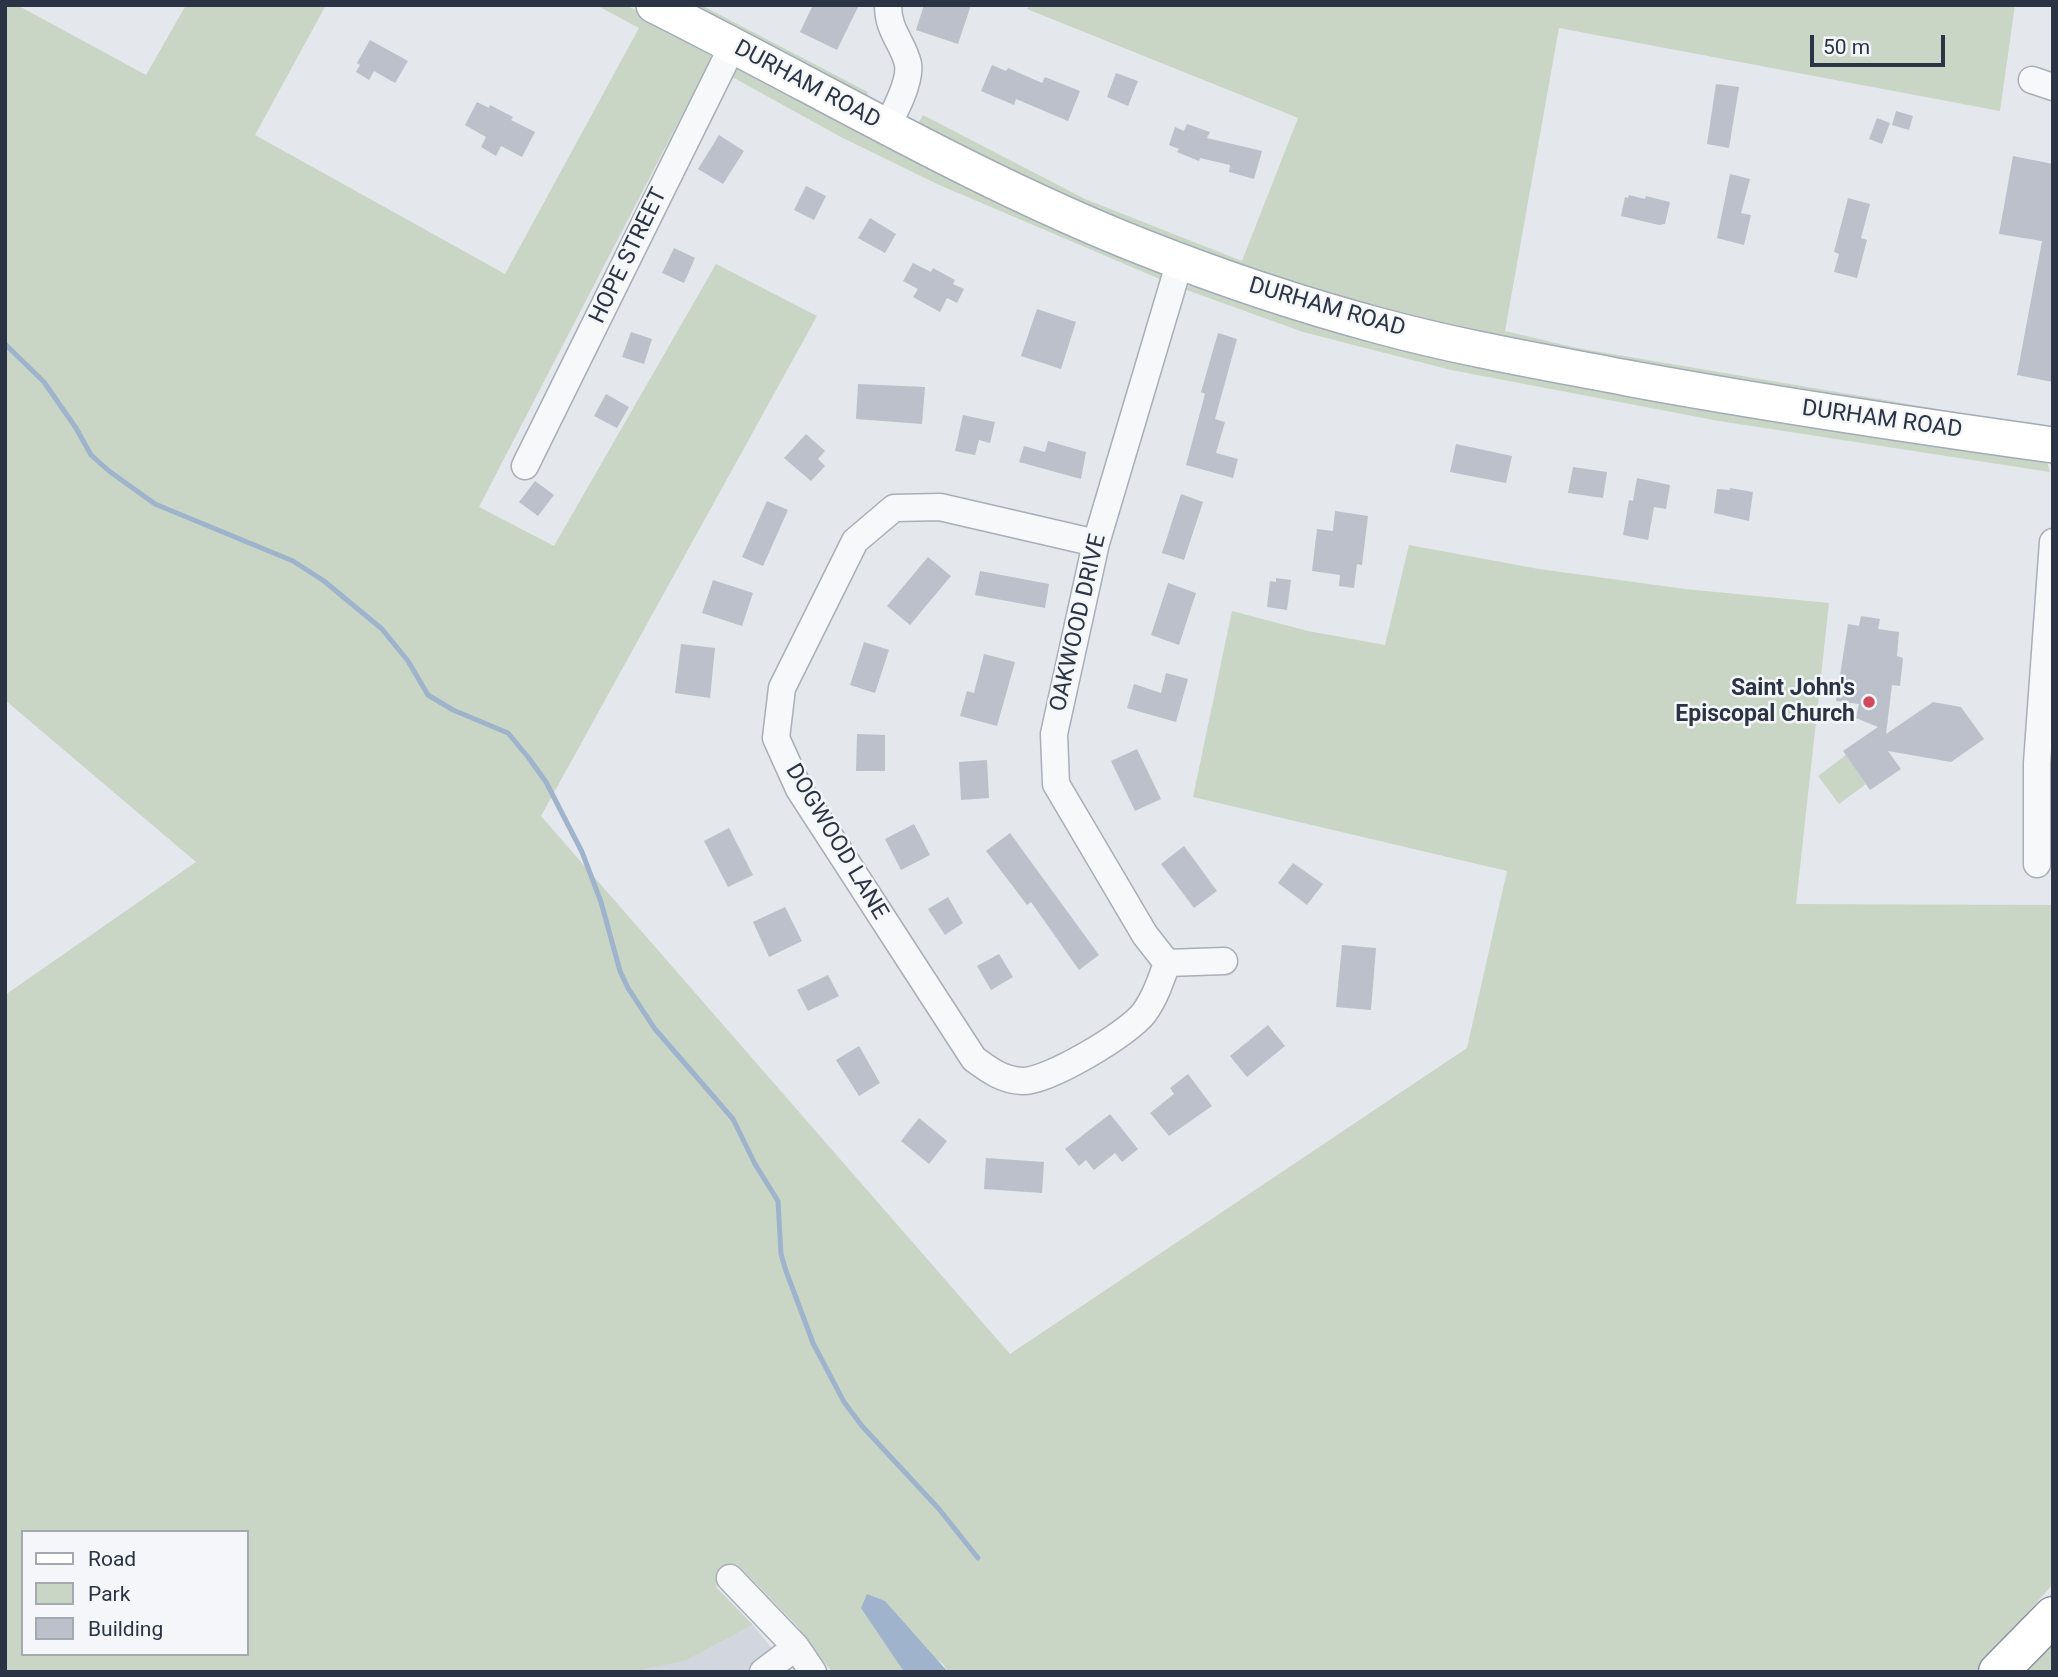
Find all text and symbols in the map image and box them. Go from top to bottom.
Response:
scale bar [1813,21,1948,65]
street label: DURHAM ROAD [729,35,885,135]
text: 50 m [1823,35,1870,59]
street label: HOPE STREET [584,184,674,328]
street label: DURHAM ROAD [1246,272,1408,344]
street label: DURHAM ROAD [1800,395,1964,445]
street label: OAKWOOD DRIVE [1045,532,1113,714]
place label: Saint John's Episcopal Church [1675,675,1855,729]
marker: Saint John's Episcopal Church [1861,694,1877,710]
street label: DOGWOOD LANE [779,759,893,925]
legend [21,1530,248,1656]
text: Road [88,1547,136,1571]
text: Park [88,1582,130,1606]
text: Building [88,1617,163,1641]

